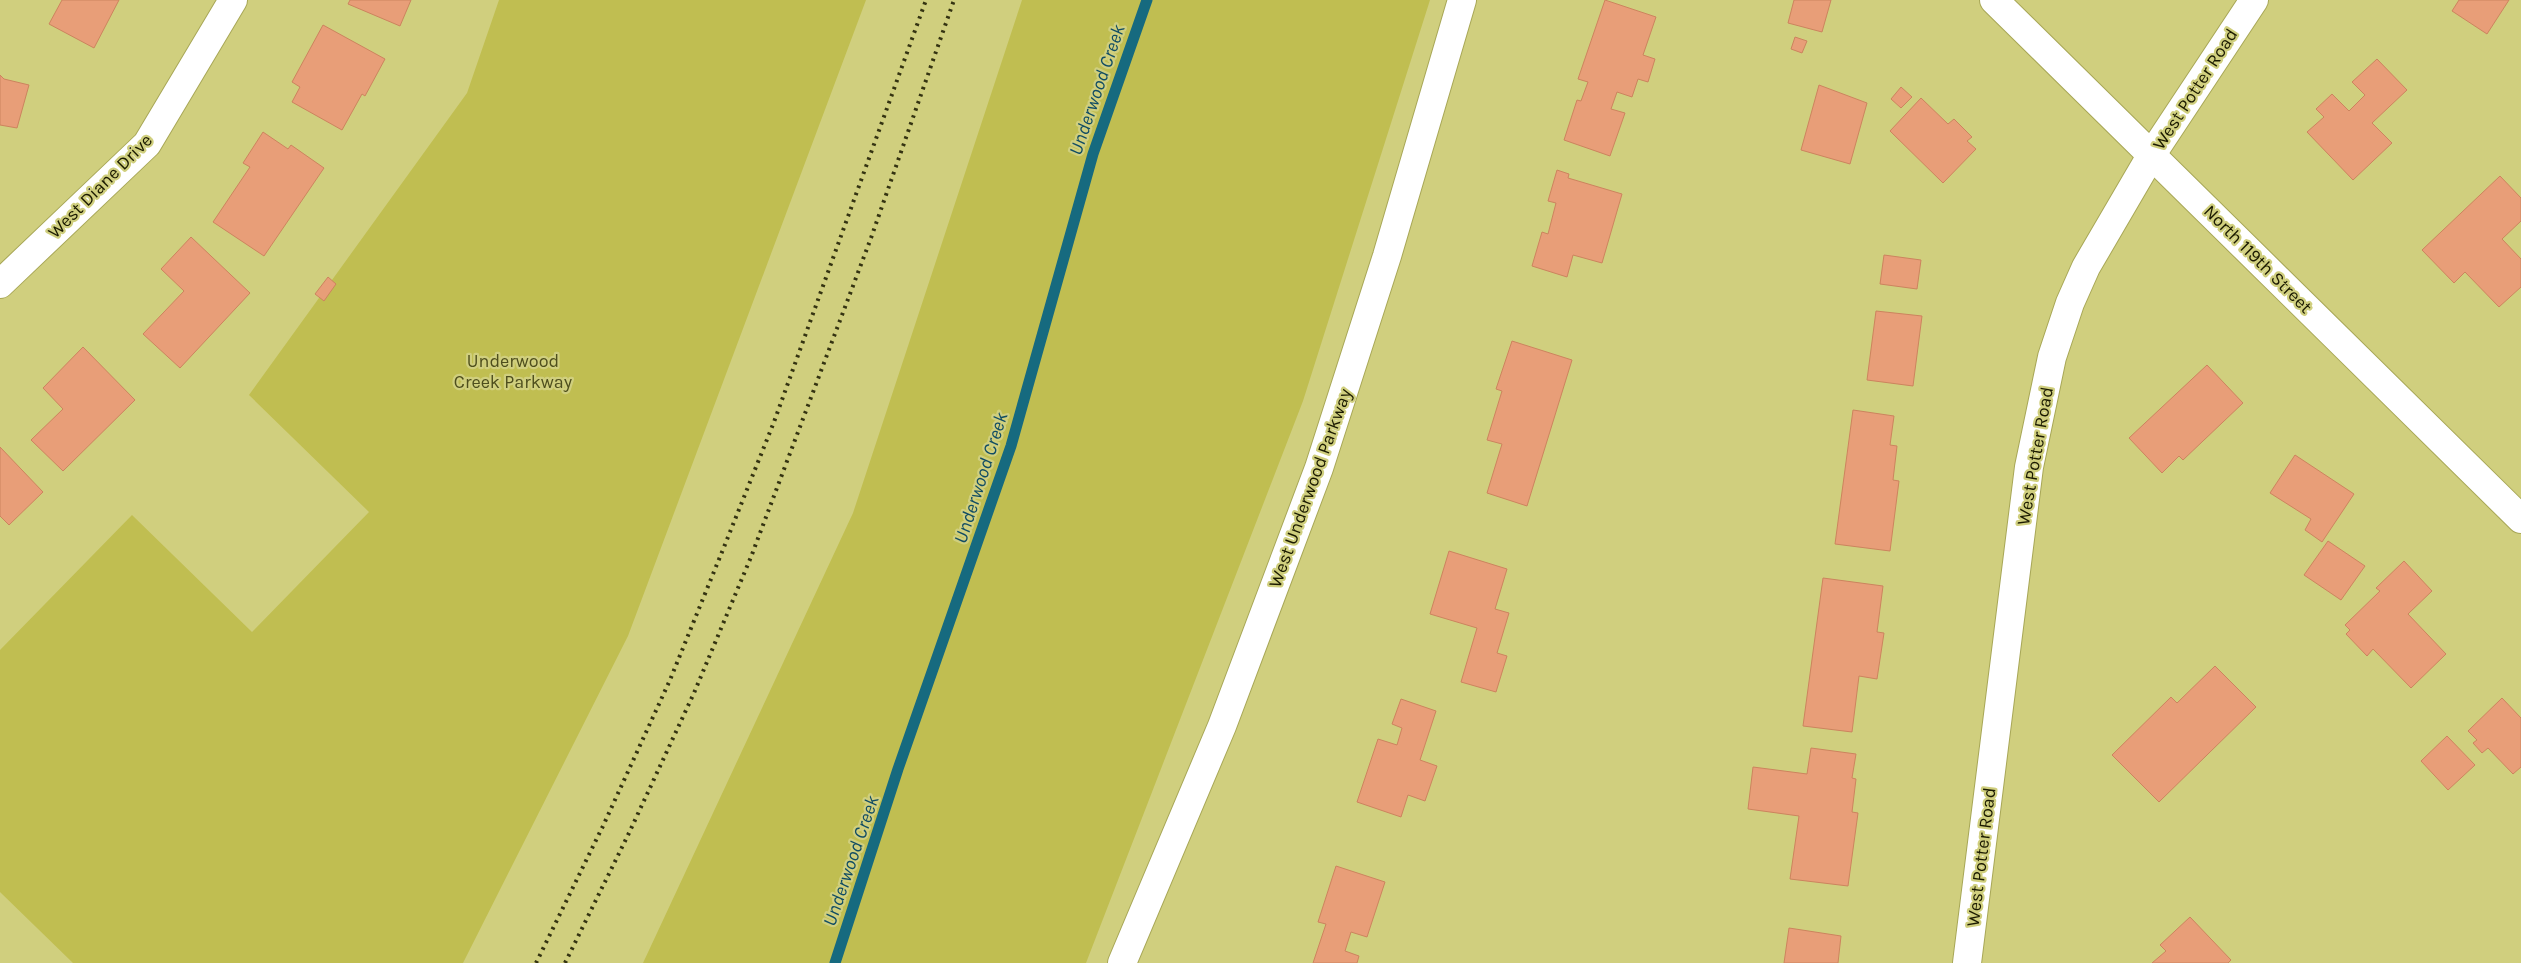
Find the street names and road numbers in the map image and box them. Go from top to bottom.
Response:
street label: West Potter Road [2148,24,2242,154]
street label: West Diane Drive [43,129,157,243]
street label: North 119th Street [2199,200,2317,318]
street label: West Underwood Parkway [1264,385,1356,590]
street label: West Potter Road [2012,385,2058,527]
street label: West Potter Road [1962,786,2000,928]

